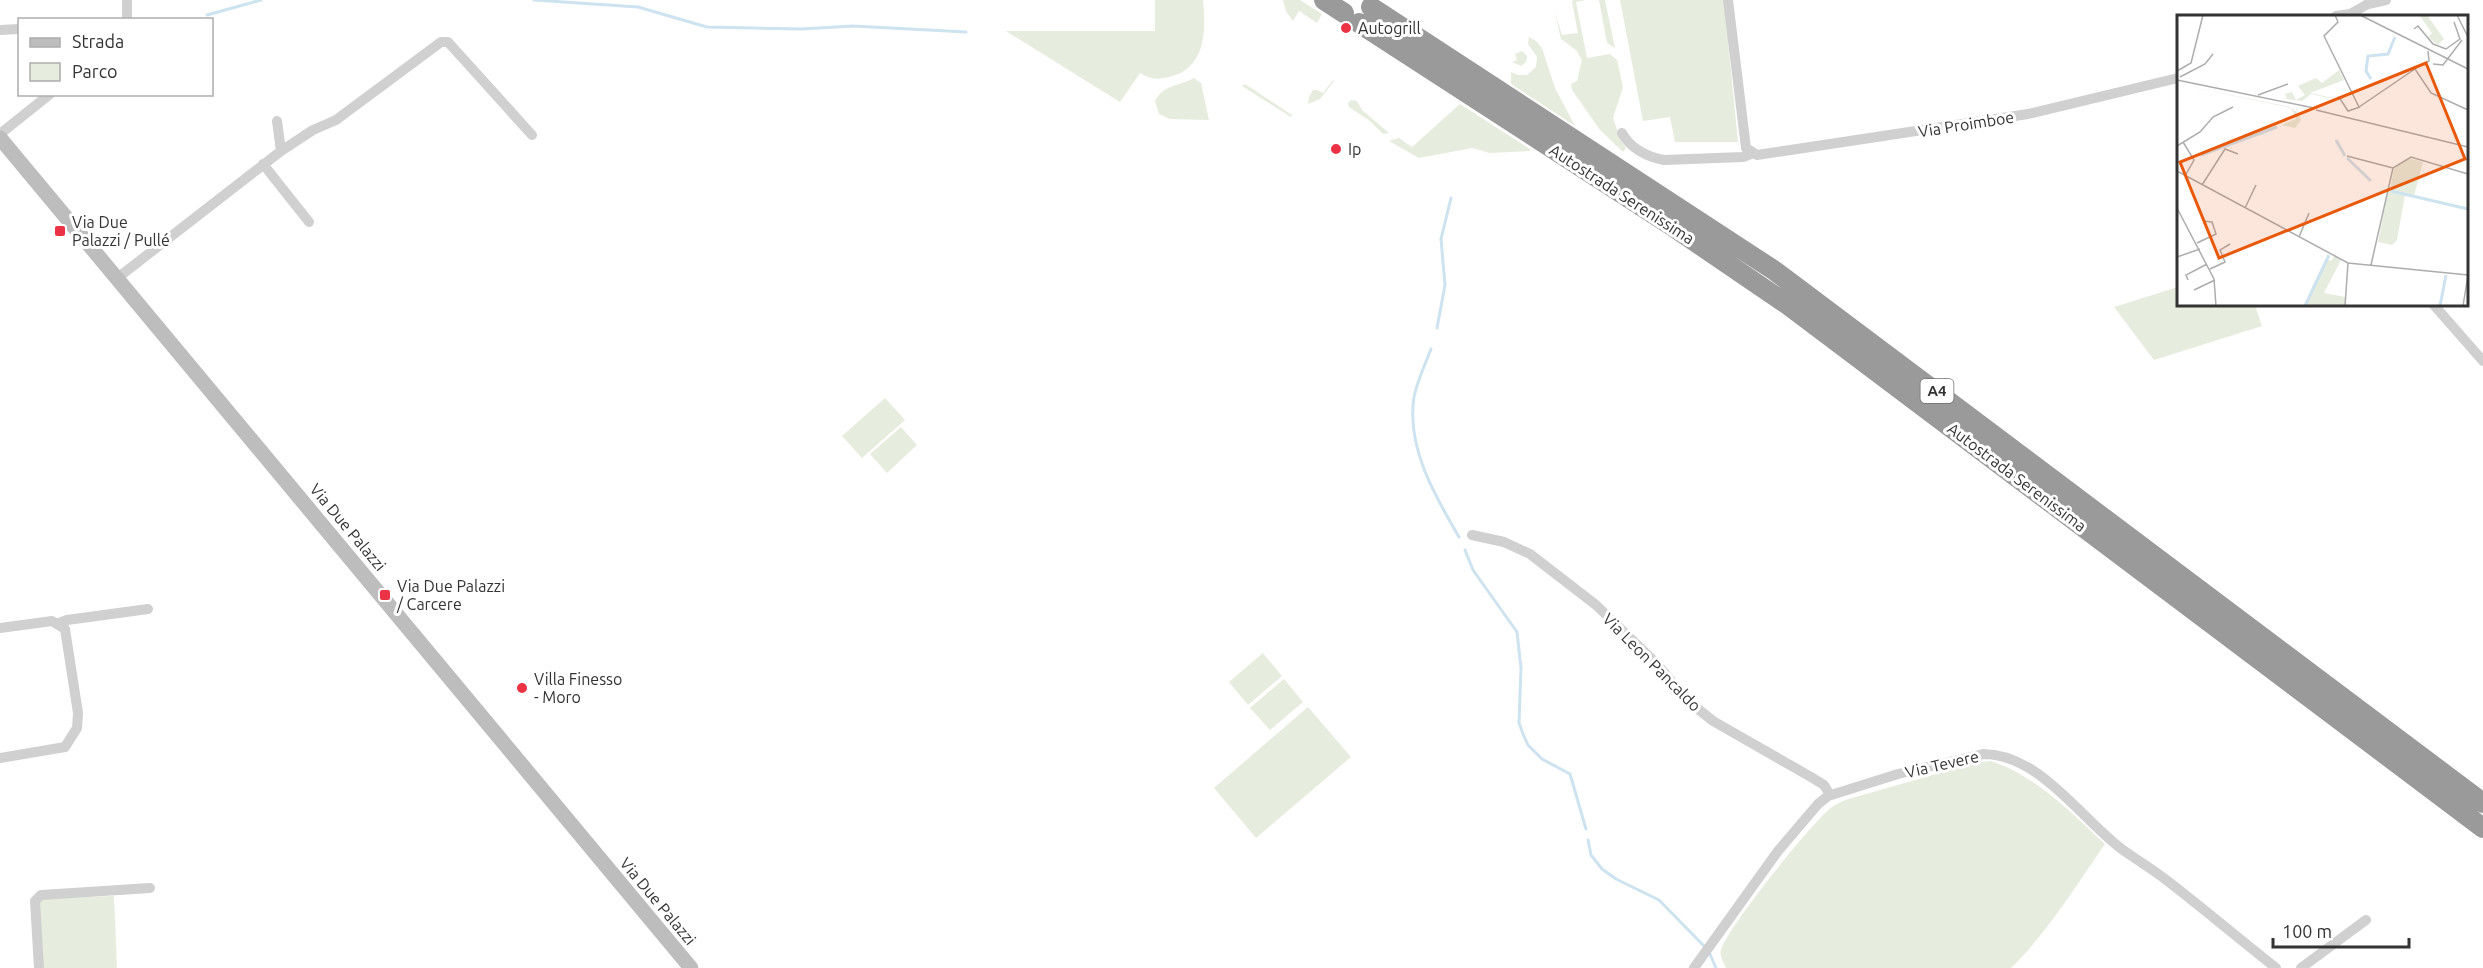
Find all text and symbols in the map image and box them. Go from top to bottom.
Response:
inset map [2177,15,2468,306]
legend [18,18,213,96]
place label: Autogrill [1358,19,1421,37]
marker: Autogrill [1339,21,1353,35]
text: Strada [72,31,124,51]
text: Parco [72,61,118,81]
street label: Via Proimboe [1917,108,2015,140]
place label: Ip [1348,140,1361,158]
street label: Autostrada Serenissima [1546,140,1698,248]
marker: Ip [1329,142,1343,156]
place label: Via Due Palazzi / Pullé [72,213,170,249]
marker: Via Due Palazzi / Pullé [53,224,67,238]
road number: A4 [1920,379,1954,403]
street label: Autostrada Serenissima [1944,419,2090,535]
street label: Via Due Palazzi [306,480,390,574]
place label: Via Due Palazzi / Carcere [396,577,505,613]
marker: Via Due Palazzi / Carcere [378,588,392,602]
street label: Via Leon Pancaldo [1599,609,1705,715]
place label: Villa Finesso - Moro [534,670,622,706]
marker: Villa Finesso - Moro [515,681,529,695]
street label: Via Tevere [1903,747,1981,781]
street label: Via Due Palazzi [616,854,700,948]
scale bar [2273,911,2410,949]
text: 100 m [2282,921,2332,941]

